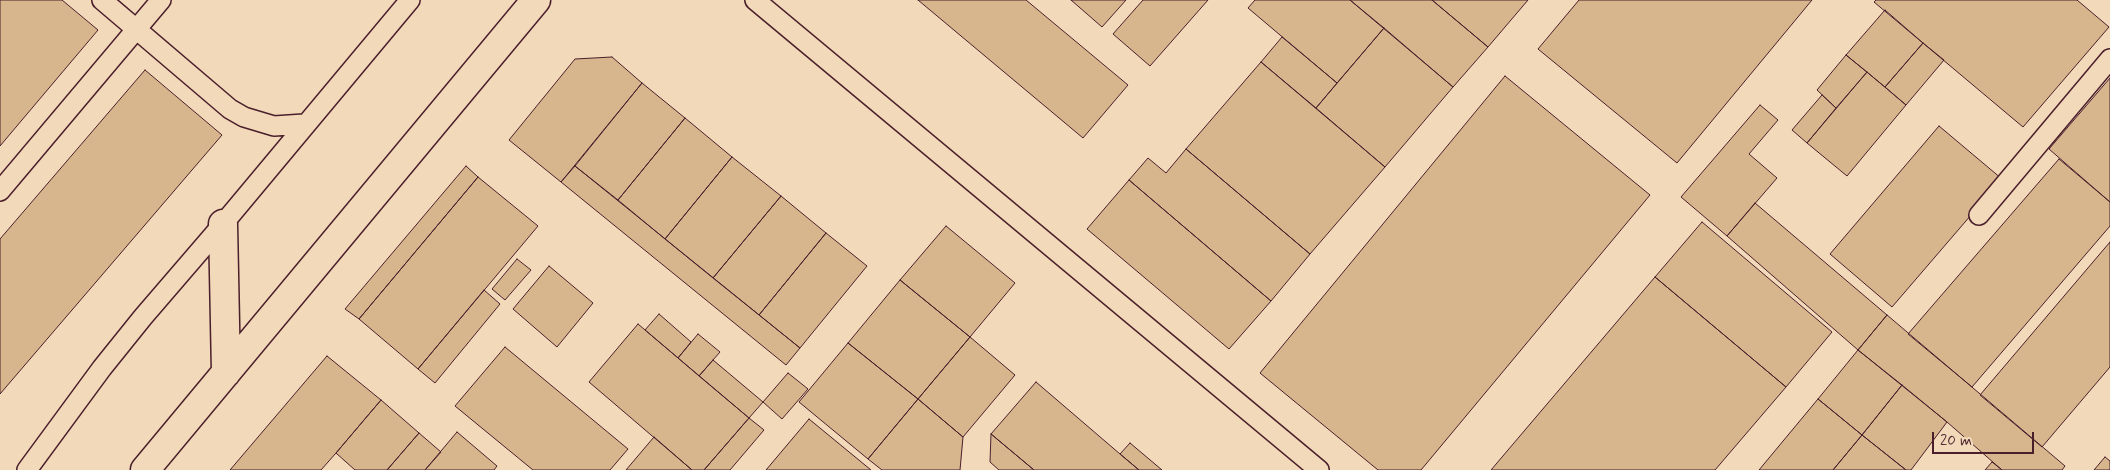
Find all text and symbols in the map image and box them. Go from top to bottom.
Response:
scale bar [1935,422,2038,454]
text: 20 m [1940,431,1972,451]

